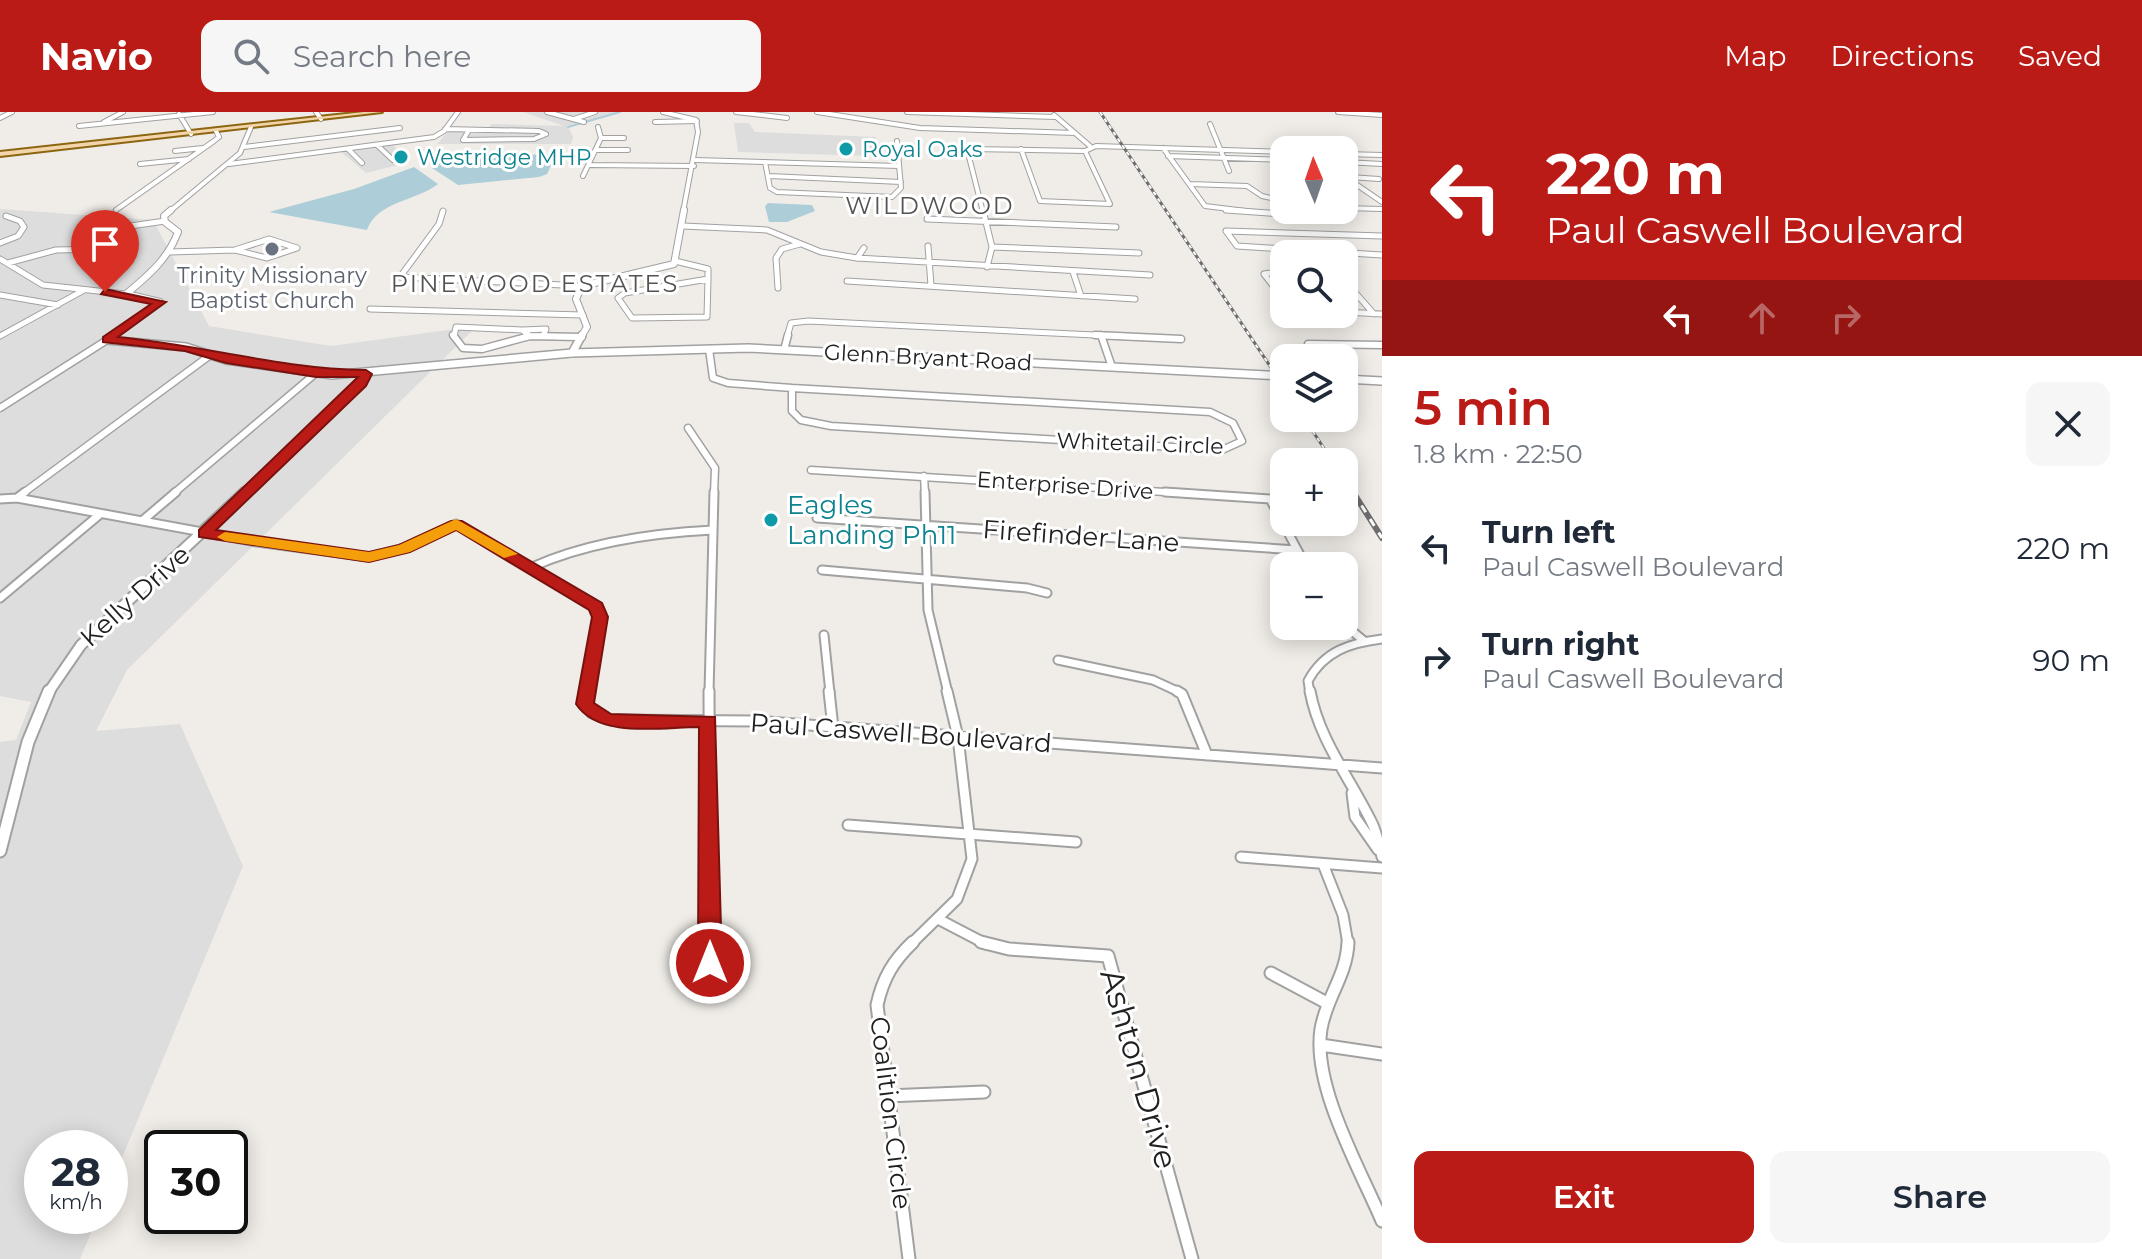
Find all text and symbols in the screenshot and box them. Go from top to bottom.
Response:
search box [201,20,761,92]
text: Navio [40,33,153,80]
icon: search [229,34,273,78]
text: Search here [293,38,471,75]
text: Map [1724,39,1786,73]
text: Directions [1830,39,1974,73]
text: Saved [2018,39,2102,73]
place label: Royal Oaks [862,136,983,163]
north arrow [1270,136,1358,224]
map controls [1270,136,1358,640]
marker: Royal Oaks [837,140,855,158]
text: 220 m [1546,140,1725,208]
place label: Westridge MHP [417,144,592,171]
icon: left [1414,144,1518,248]
marker: Westridge MHP [392,148,410,166]
district label: WILDWOOD [845,191,1015,220]
text: Paul Caswell Boulevard [1546,208,1965,252]
pin [71,210,139,292]
icon: arrive [83,222,127,266]
marker: Trinity Missionary Baptist Church [263,240,281,258]
button: search [1270,240,1358,328]
place label: Trinity Missionary Baptist Church [177,262,367,314]
district label: PINEWOOD ESTATES [391,269,679,298]
icon: left [1656,296,1700,340]
icon: ahead [1740,296,1784,340]
icon: right [1824,296,1868,340]
street label: Glenn Bryant Road [823,339,1033,376]
button: layers [1270,344,1358,432]
text: 5 min [1414,379,1553,437]
button: close [2026,382,2110,466]
street label: Whitetail Circle [1056,427,1224,460]
text: 1.8 km · 22:50 [1414,438,1583,470]
button: + [1270,448,1358,536]
street label: Enterprise Drive [976,466,1154,505]
place label: Eagles Landing Ph11 [787,489,956,551]
marker: Eagles Landing Ph11 [762,511,780,529]
street label: Firefinder Lane [982,513,1180,559]
text: Turn left [1482,514,1615,551]
icon: left [1414,526,1458,570]
text: 220 m [2016,530,2110,567]
street label: Kelly Drive [74,538,196,654]
text: Paul Caswell Boulevard [1482,551,1784,583]
button: − [1270,552,1358,640]
text: Turn right [1482,626,1639,663]
icon: right [1414,638,1458,682]
text: 90 m [2032,642,2110,679]
text: Paul Caswell Boulevard [1482,663,1784,695]
street label: Paul Caswell Boulevard [749,706,1053,760]
position arrow [668,921,752,1005]
street label: Ashton Drive [1092,964,1187,1173]
street label: Coalition Circle [863,1015,919,1211]
speed limit sign: 30 [144,1130,248,1234]
text: 28 [51,1147,101,1196]
button: Exit [1414,1151,1754,1243]
button: Share [1770,1151,2110,1243]
text: km/h [49,1190,103,1214]

